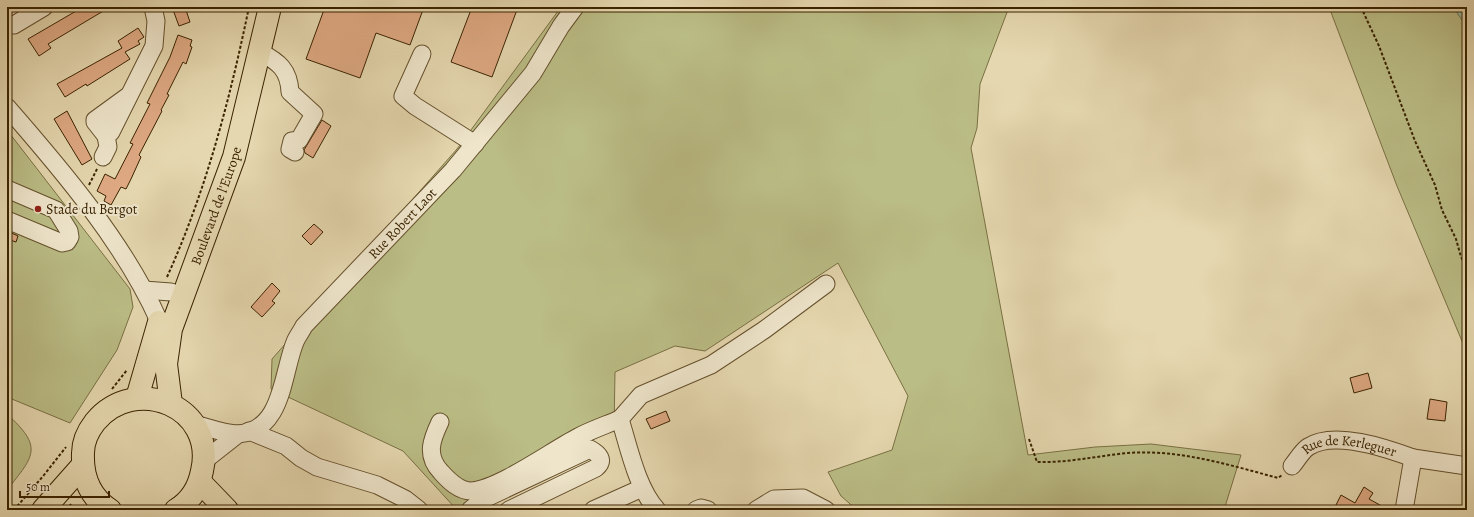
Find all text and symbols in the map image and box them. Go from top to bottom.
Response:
street label: Boulevard de l'Europe [186,145,246,268]
street label: Rue Robert Laot [364,184,441,263]
place label: Stade du Bergot [46,200,138,219]
marker: Stade du Bergot [33,204,43,214]
street label: Rue de Kerleguer [1297,431,1400,462]
scale bar [20,473,109,499]
text: 50 m [26,479,50,495]

